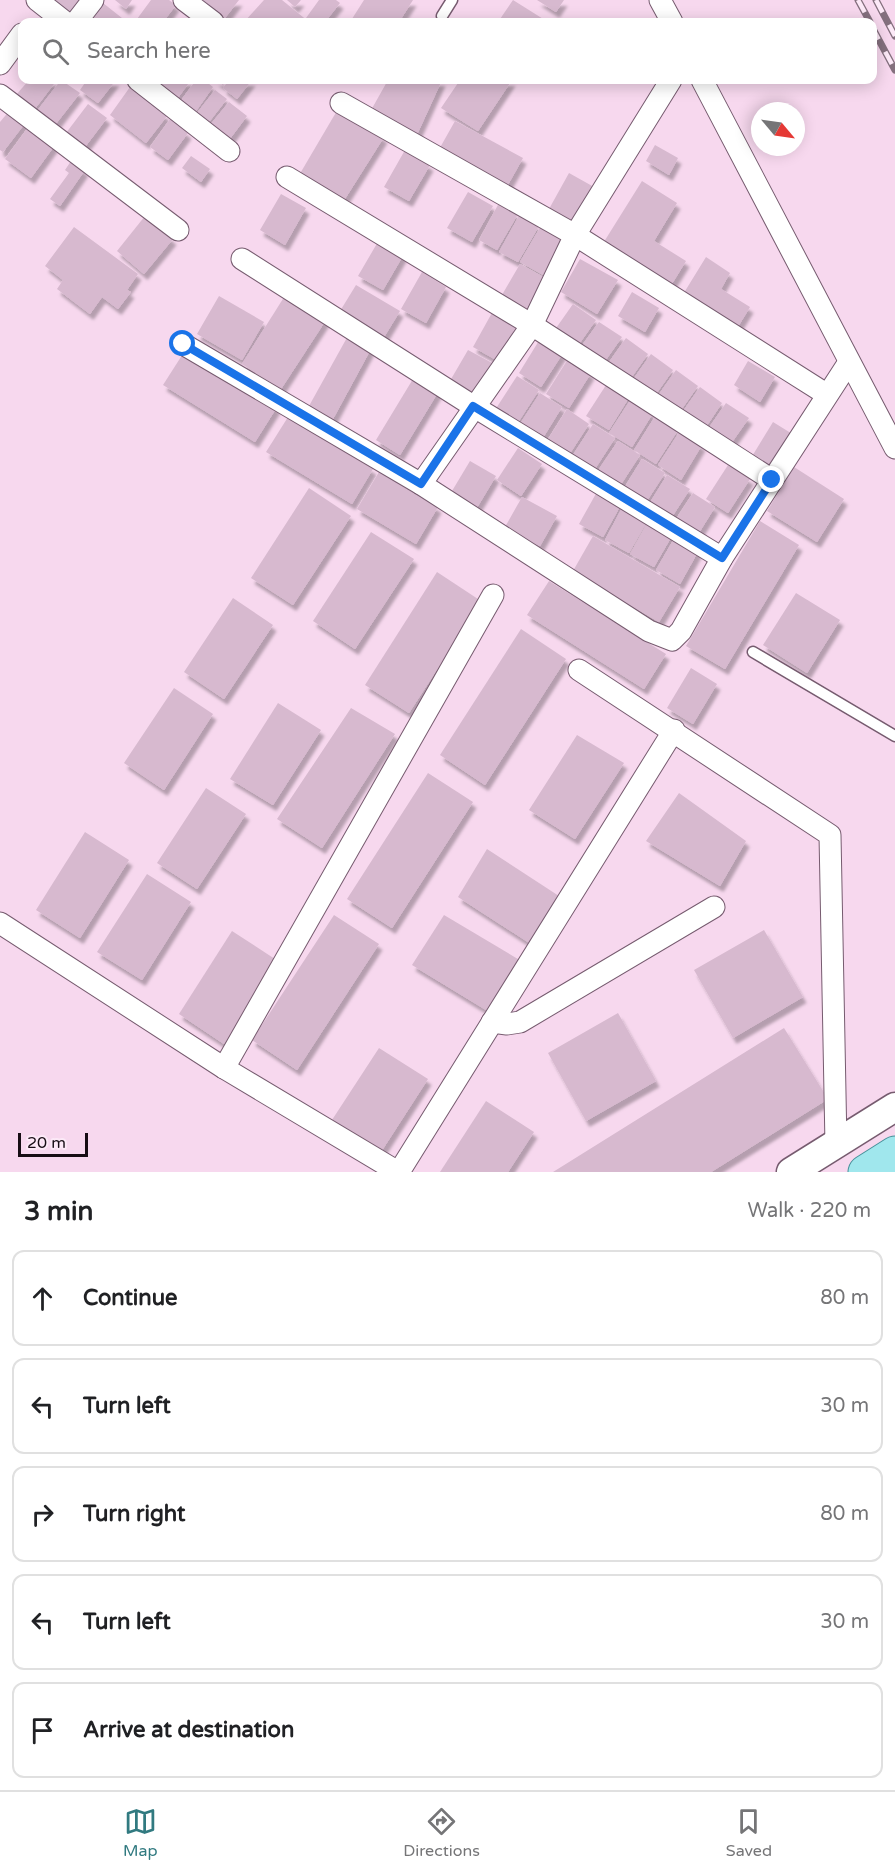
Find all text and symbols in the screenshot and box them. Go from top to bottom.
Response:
search box [18,18,877,84]
icon: search [39,35,72,68]
text: Search here [87,38,211,64]
north arrow [751,102,805,156]
route start [169,330,195,356]
route end [758,466,784,492]
scale bar [18,1130,88,1158]
text: 20 m [27,1133,66,1153]
text: 3 min [24,1196,93,1227]
text: Walk · 220 m [748,1199,871,1223]
icon: ahead [26,1282,59,1315]
text: Continue [83,1285,178,1311]
text: 80 m [820,1286,869,1310]
icon: left [26,1390,59,1423]
text: Turn left [83,1393,171,1419]
text: 30 m [820,1394,869,1418]
icon: right [26,1498,59,1531]
text: Turn right [83,1501,185,1527]
text: 80 m [820,1502,869,1526]
icon: left [26,1606,59,1639]
text: Turn left [83,1609,171,1635]
text: 30 m [820,1610,869,1634]
icon: arrive [26,1714,59,1747]
text: Arrive at destination [83,1717,294,1743]
tab: Map [123,1805,157,1861]
tab: Directions [403,1805,480,1861]
tab: Saved [726,1805,772,1861]

